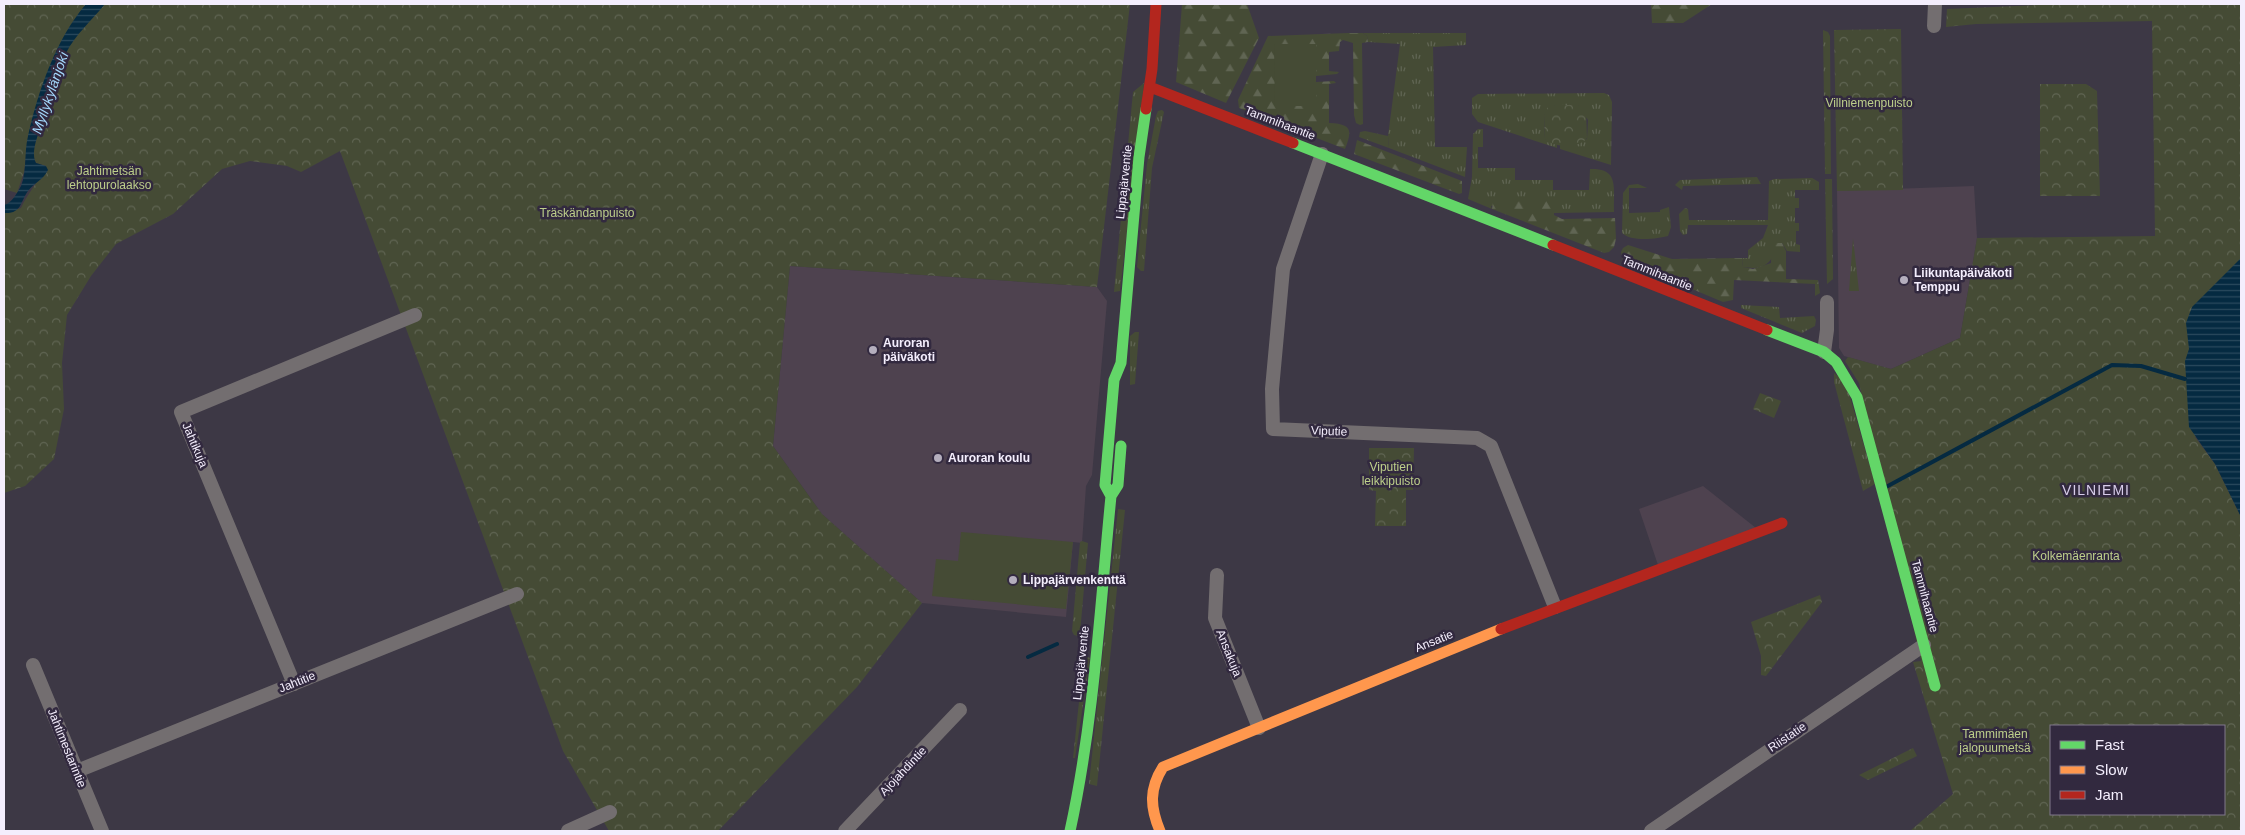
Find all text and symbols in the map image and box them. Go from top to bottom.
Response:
water label: Myllykylänjoki [29,49,72,136]
park label: Villniemenpuisto [1825,96,1913,110]
street label: Tammihaantie [1243,103,1318,143]
street label: Lippajärventie [1113,144,1135,220]
park label: Jahtimetsän lehtopurolaakso [67,164,152,192]
park label: Träskändanpuisto [540,206,635,220]
street label: Tammihaantie [1620,253,1695,294]
place label: Liikuntapäiväkoti Temppu [1914,266,2012,294]
marker: Liikuntapäiväkoti Temppu [1898,274,1910,286]
place label: Auroran päiväkoti [883,336,935,364]
marker: Auroran päiväkoti [867,344,879,356]
street label: Jahtikuja [179,420,211,470]
street label: Viputie [1311,423,1348,439]
place label: Auroran koulu [948,451,1030,465]
marker: Auroran koulu [932,452,944,464]
park label: Viputien leikkipuisto [1362,460,1421,488]
district label: VILNIEMI [2062,482,2130,498]
park label: Kolkemäenranta [2032,549,2120,563]
street label: Tammihaantie [1909,558,1942,634]
place label: Lippajärvenkenttä [1023,573,1126,587]
marker: Lippajärvenkenttä [1007,574,1019,586]
street label: Lippajärventie [1070,625,1092,701]
street label: Ansakuja [1213,627,1245,679]
street label: Ansatie [1413,627,1455,655]
street label: Jahtitie [277,668,318,696]
street label: Jahtimestarintie [45,706,89,790]
street label: Riistatie [1765,719,1809,755]
legend [2050,725,2225,815]
park label: Tammimäen jalopuumetsä [1958,727,2031,755]
text: Fast [2095,736,2125,753]
street label: Ajojahdintie [877,743,929,798]
text: Slow [2095,761,2128,778]
text: Jam [2095,786,2123,803]

